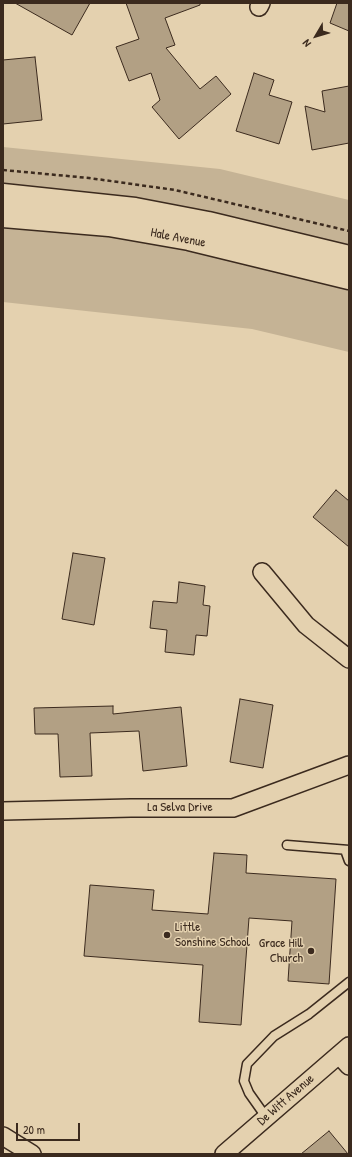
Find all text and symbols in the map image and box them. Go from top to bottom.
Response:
north arrow [296,16,336,56]
text: N [299,37,314,50]
street label: Hale Avenue [149,225,207,251]
street label: La Selva Drive [147,800,213,816]
place label: Little Sonshine School [175,920,250,951]
marker: Little Sonshine School [162,930,172,940]
place label: Grace Hill Church [259,936,303,967]
marker: Grace Hill Church [306,946,316,956]
street label: De Witt Avenue [254,1071,318,1129]
scale bar [18,1115,82,1141]
text: 20 m [23,1121,45,1138]

